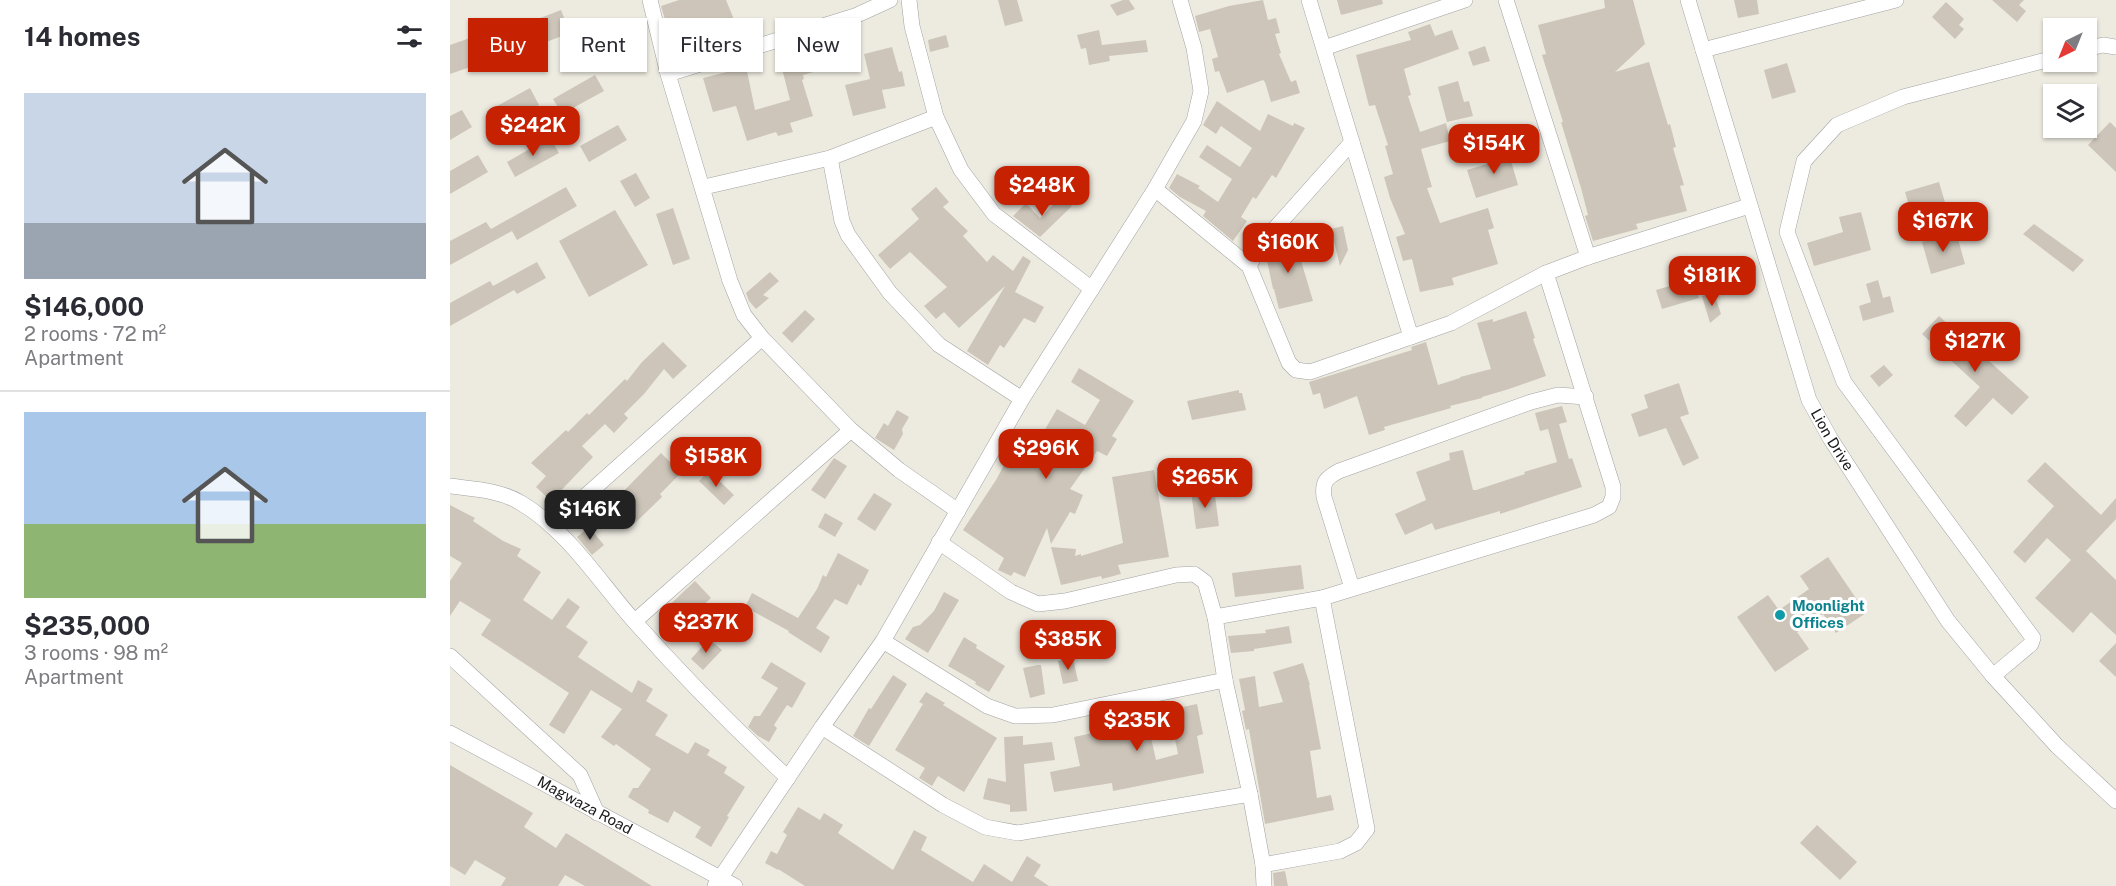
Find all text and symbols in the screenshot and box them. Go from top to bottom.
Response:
chip: Buy [468,18,548,72]
chip: Rent [560,18,647,72]
chip: Filters [659,18,763,72]
chip: New [775,18,861,72]
north arrow [2043,18,2097,72]
map controls [2043,18,2097,138]
icon: filters [393,20,426,53]
text: 14 homes [24,21,140,52]
button: layers [2043,84,2097,138]
pin: $242K [491,106,575,157]
text: $242K [500,113,566,137]
pin: $154K [1452,124,1536,175]
text: $154K [1462,131,1526,155]
icon: home [171,132,279,240]
pin: $248K [1000,166,1084,217]
text: $248K [1008,173,1076,197]
pin: $167K [1901,202,1985,253]
text: $167K [1912,209,1974,233]
pin: $160K [1246,223,1330,274]
text: $160K [1257,230,1319,254]
pin: $181K [1670,256,1754,307]
text: $181K [1683,263,1741,287]
text: $146,000 [24,291,144,322]
text: 2 rooms · 72 m² [24,322,166,346]
pin: $127K [1933,322,2017,373]
text: $127K [1944,329,2006,353]
text: Apartment [24,346,124,370]
street label: Lion Drive [1808,406,1858,474]
pin: $296K [1004,429,1088,480]
text: $296K [1013,436,1079,460]
pin: $158K [674,437,758,488]
text: $158K [684,444,748,468]
icon: home [171,451,279,559]
pin: $265K [1163,458,1247,509]
text: $265K [1171,465,1239,489]
pin: $146K [548,490,632,541]
text: $146K [559,497,621,521]
place label: Moonlight Offices [1792,597,1865,631]
pin: $237K [664,603,748,654]
marker: Moonlight Offices [1773,608,1787,622]
text: $235,000 [24,610,150,641]
text: $237K [673,610,739,634]
pin: $385K [1026,620,1110,671]
text: $385K [1034,627,1102,651]
text: 3 rooms · 98 m² [24,641,168,665]
text: Apartment [24,665,124,689]
pin: $235K [1095,701,1179,752]
text: $235K [1103,708,1171,732]
street label: Magwaza Road [535,772,636,837]

